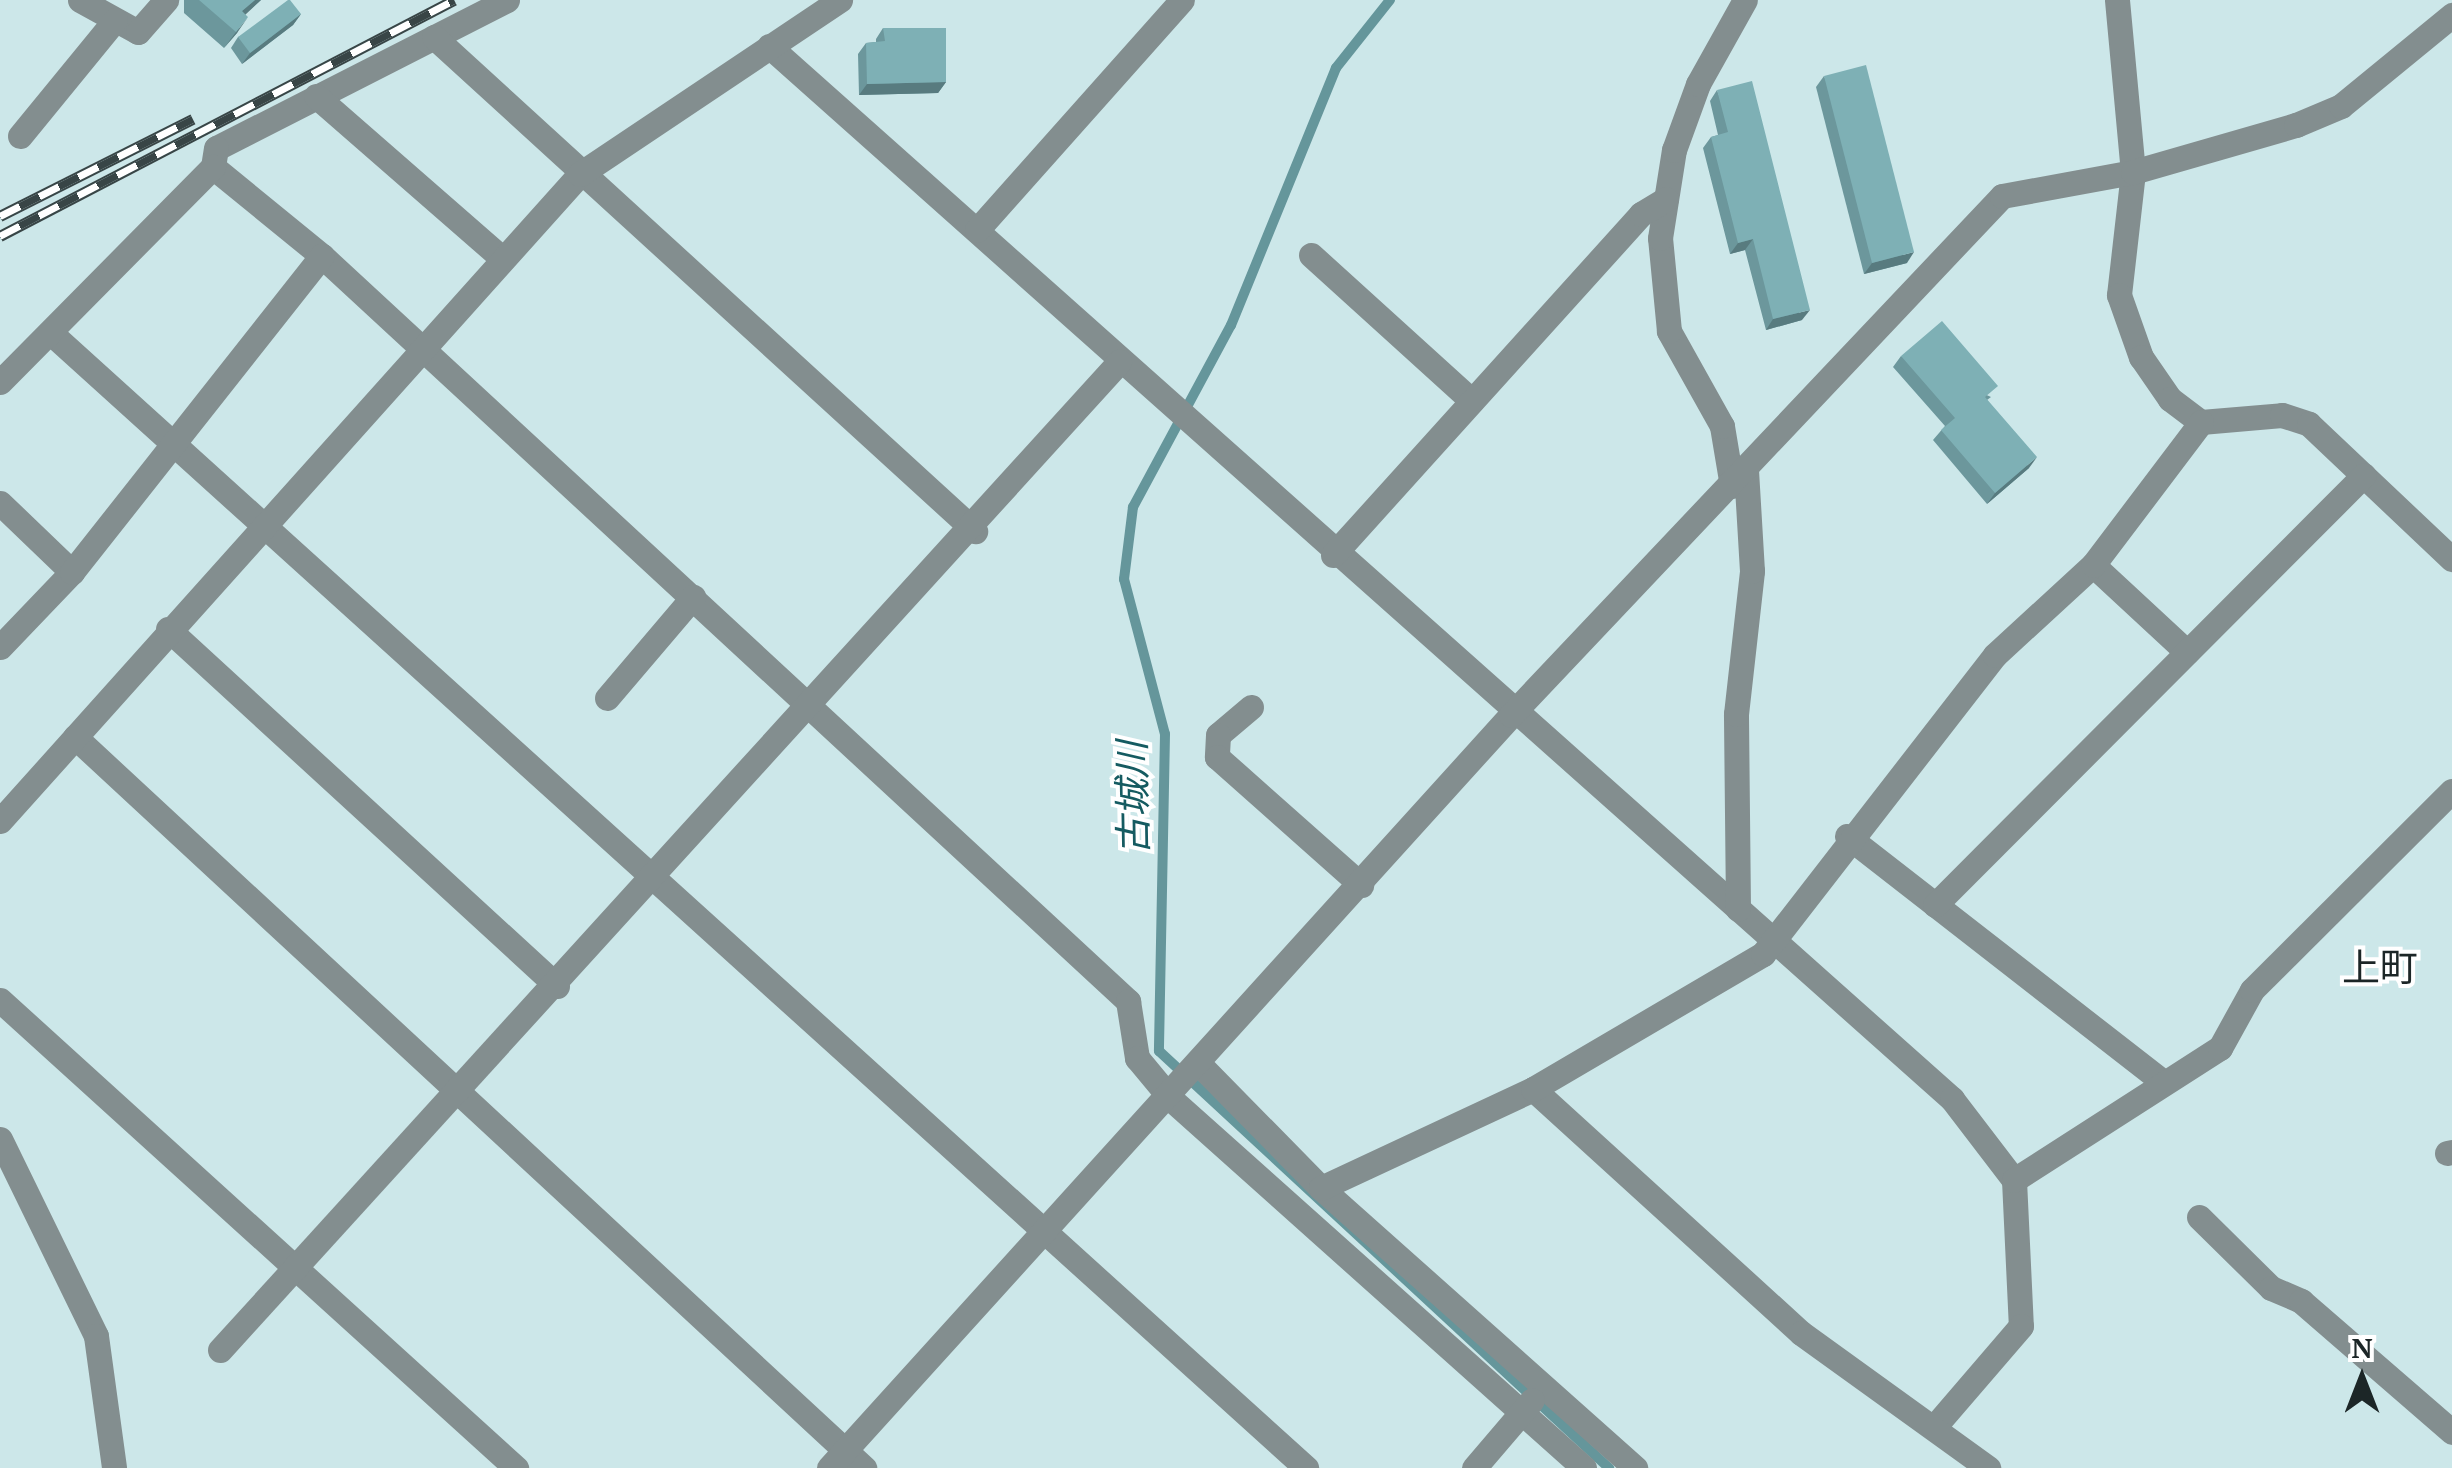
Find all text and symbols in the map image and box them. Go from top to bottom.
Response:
water label: 古城川 [1109,741,1157,855]
district label: 上町 [2342,945,2418,991]
north arrow [2312,1328,2412,1428]
text: N [2351,1329,2373,1366]

